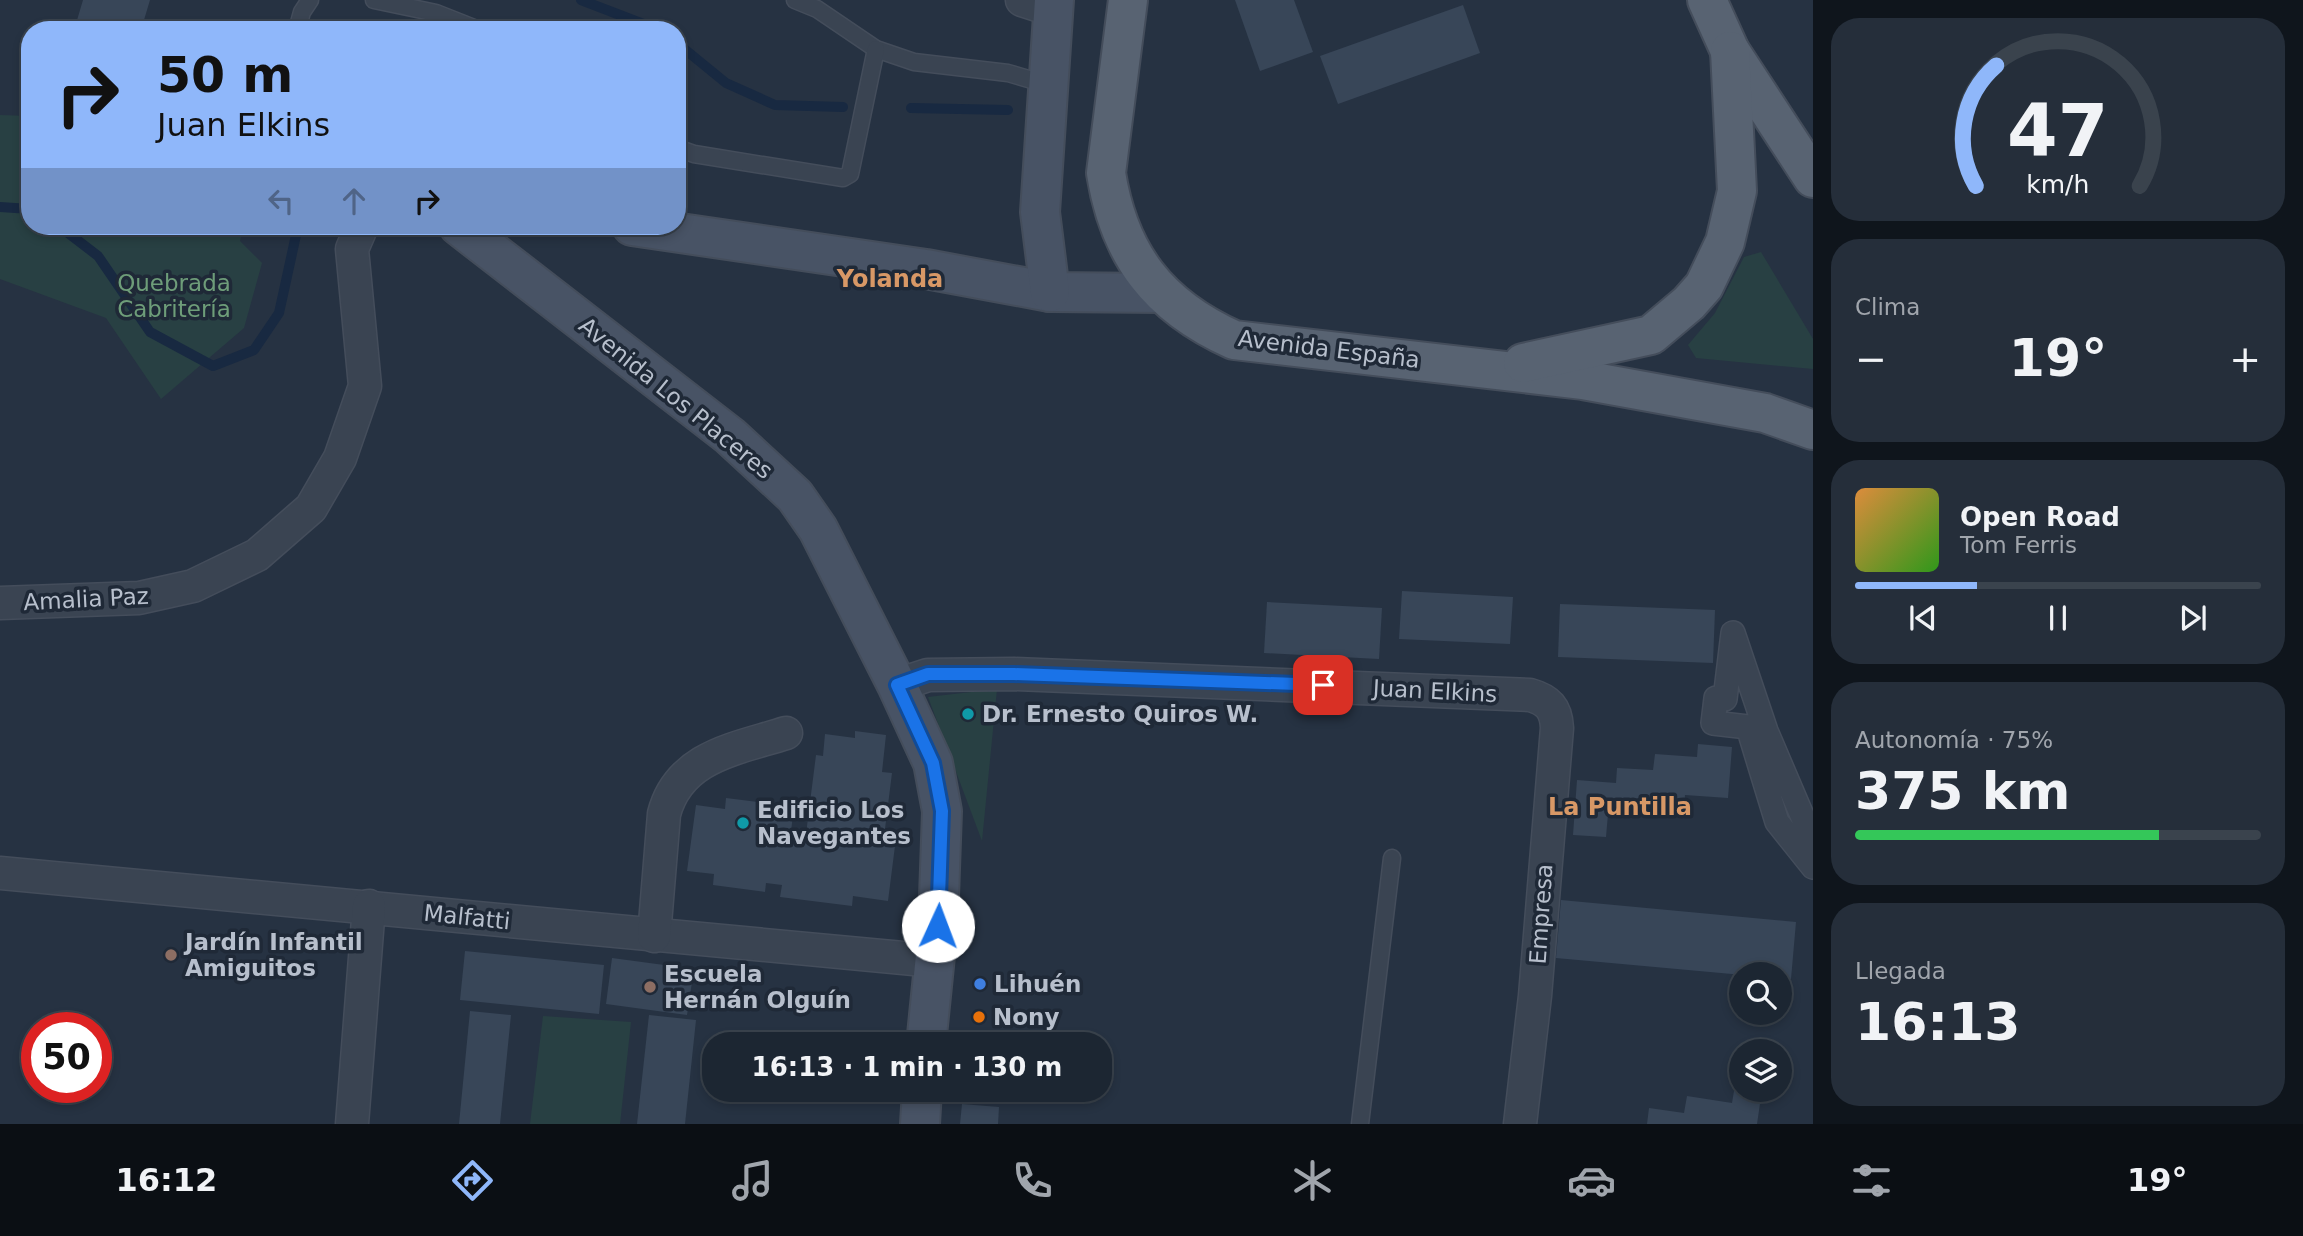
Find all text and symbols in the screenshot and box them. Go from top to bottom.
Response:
text: 50 m [157,47,293,104]
icon: right [42,49,133,140]
text: 47 [2007,88,2109,173]
text: Juan Elkins [157,106,330,144]
text: km/h [2026,169,2090,198]
icon: left [262,182,300,220]
icon: ahead [335,182,373,220]
icon: right [408,182,446,220]
district label: Yolanda [836,265,943,293]
park label: Quebrada Cabritería [117,270,231,322]
text: Clima [1855,294,1920,320]
street label: Avenida Los Placeres [574,312,778,484]
street label: Avenida España [1237,325,1421,373]
text: 19° [2009,328,2107,388]
text: − [1855,337,1887,381]
text: + [2229,337,2261,381]
text: Open Road [1960,502,2120,532]
text: Tom Ferris [1960,532,2077,558]
street label: Amalia Paz [23,583,149,615]
icon: previous [1904,599,1942,637]
icon: pause [2039,599,2077,637]
icon: next [2174,599,2212,637]
pin [1293,655,1353,715]
icon: arrive [1304,666,1342,704]
street label: Juan Elkins [1370,675,1498,707]
place label: Dr. Ernesto Quiros W. [982,701,1258,727]
marker: Dr. Ernesto Quiros W. [960,706,976,722]
text: Autonomía · 75% [1855,727,2053,753]
text: 375 km [1855,761,2070,821]
district label: La Puntilla [1548,793,1692,821]
place label: Edificio Los Navegantes [757,797,911,849]
marker: Edificio Los Navegantes [735,815,751,831]
street label: Empresa [1525,863,1557,965]
position arrow [901,889,975,963]
street label: Malfatti [422,900,512,934]
place label: Jardín Infantil Amiguitos [183,929,363,981]
marker: Jardín Infantil Amiguitos [163,947,179,963]
text: Llegada [1855,958,1946,984]
place label: Escuela Hernán Olguín [664,961,851,1013]
map controls [1729,962,1792,1102]
button: search [1729,962,1792,1025]
place label: Lihuén [994,971,1081,997]
marker: Lihuén [972,976,988,992]
marker: Escuela Hernán Olguín [642,979,658,995]
text: 16:13 [1855,992,2021,1052]
place label: Nony [993,1004,1059,1030]
marker: Nony [971,1009,987,1025]
speed limit sign: 50 [21,1012,112,1103]
button: layers [1729,1039,1792,1102]
text: 16:13 · 1 min · 130 m [752,1052,1062,1082]
icon: directions [448,1156,497,1205]
icon: music [728,1156,777,1205]
icon: phone [1008,1156,1057,1205]
icon: climate [1288,1156,1337,1205]
icon: car [1567,1156,1616,1205]
icon: filters [1847,1156,1896,1205]
text: 16:12 [115,1161,217,1199]
text: 19° [2127,1161,2187,1199]

